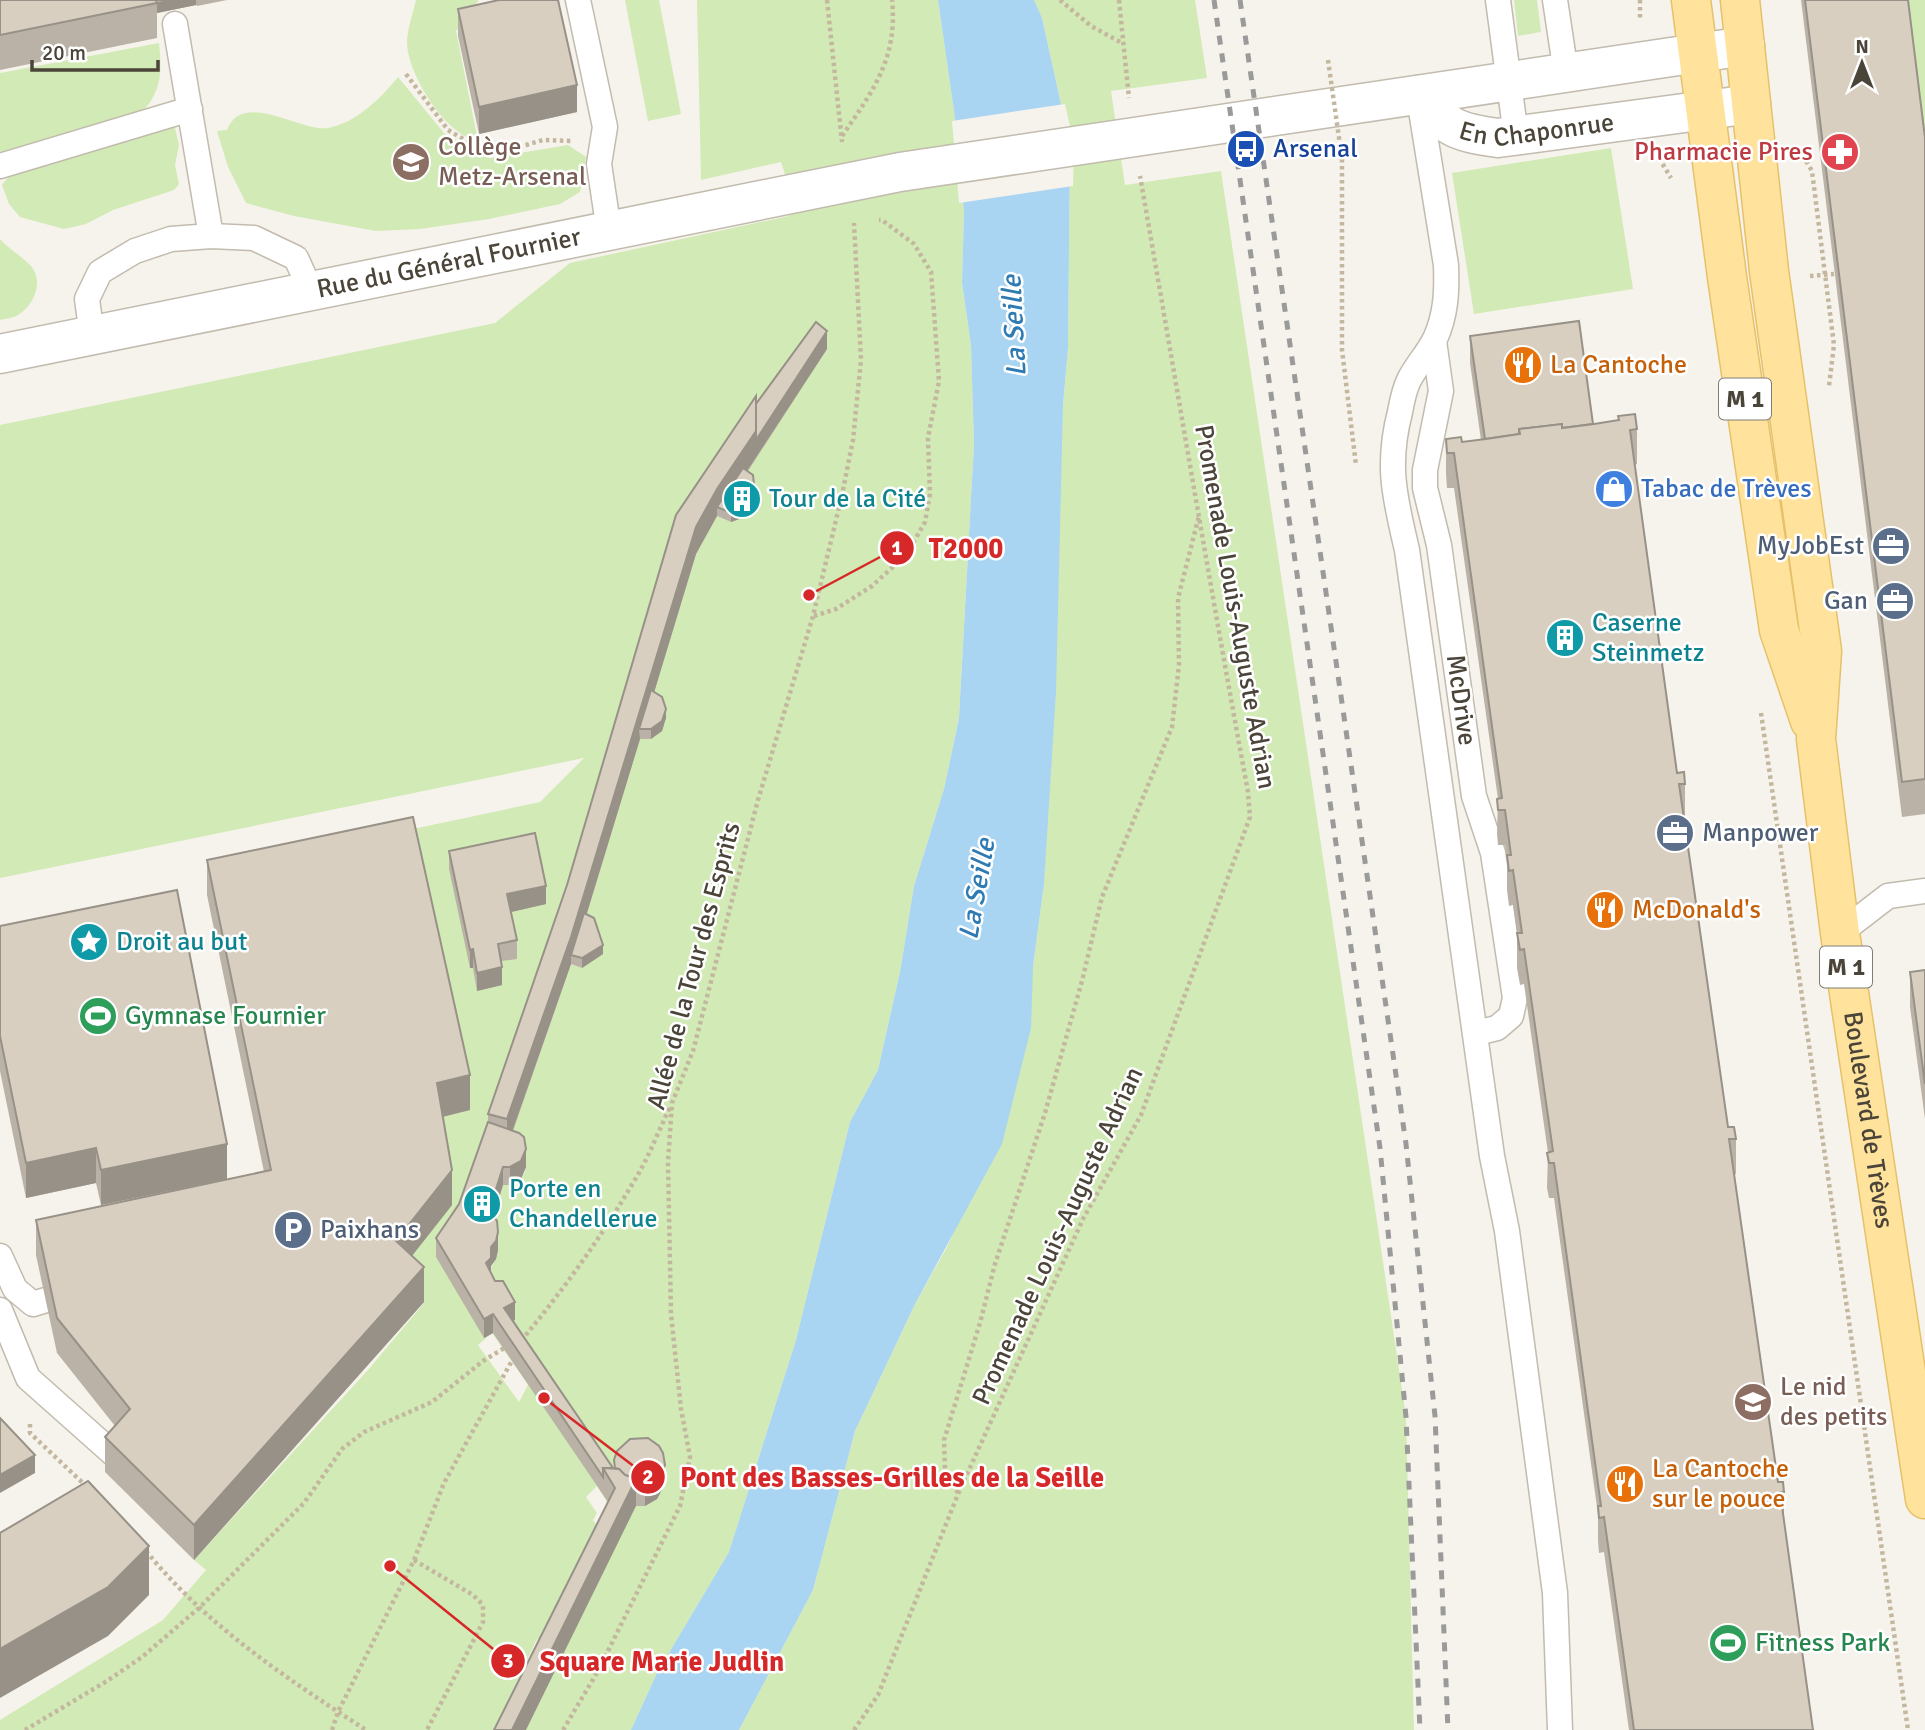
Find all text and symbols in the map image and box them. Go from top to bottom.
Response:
scale bar [32,28,158,72]
north arrow [1827,28,1897,98]
text: N [1855,35,1869,59]
text: 20 m [42,40,86,66]
street label: En Chaponrue [1455,107,1616,154]
bus stop icon: Arsenal [1225,128,1267,170]
place label: Collège Metz-Arsenal [438,131,587,193]
pharmacy icon: Pharmacie Pires [1819,131,1861,173]
place label: Arsenal [1273,133,1358,165]
place label: Pharmacie Pires [1634,136,1813,168]
school or university icon: Collège Metz-Arsenal [390,141,432,183]
street label: Rue du Général Fournier [314,221,584,306]
water label: La Seille [994,272,1034,378]
restaurant icon: La Cantoche [1502,344,1544,386]
place label: La Cantoche [1550,349,1687,381]
road number: M 1 [1719,378,1771,420]
street label: Promenade Louis-Auguste Adrian [1187,422,1283,792]
shop icon: Tabac de Trèves [1593,468,1635,510]
place label: Tabac de Trèves [1641,473,1812,505]
building icon: Tour de la Cité [721,478,763,520]
place label: Tour de la Cité [769,483,926,515]
callout: T2000 [880,523,1017,572]
office icon: MyJobEst [1870,525,1912,567]
place label: MyJobEst [1757,530,1864,562]
text: T2000 [929,532,1003,566]
text: 1 [891,535,903,561]
office icon: Gan [1874,580,1916,622]
place label: Gan [1824,585,1868,617]
place label: Caserne Steinmetz [1592,607,1704,669]
building icon: Caserne Steinmetz [1544,617,1586,659]
street label: McDrive [1439,653,1483,747]
office icon: Manpower [1654,812,1696,854]
place label: Manpower [1702,817,1819,849]
street label: Allée de la Tour des Esprits [640,819,748,1113]
water label: La Seille [951,834,1003,942]
restaurant icon: McDonald's [1584,889,1626,931]
place label: McDonald's [1632,894,1761,926]
place icon: Droit au but [68,921,110,963]
place label: Droit au but [116,926,247,958]
road number: M 1 [1820,946,1872,987]
sports icon: Gymnase Fournier [77,995,119,1037]
place label: Gymnase Fournier [125,1000,326,1032]
street label: Boulevard de Trèves [1836,1009,1900,1231]
street label: Promenade Louis-Auguste Adrian [965,1062,1151,1410]
place label: Porte en Chandellerue [509,1173,657,1235]
building icon: Porte en Chandellerue [461,1183,503,1225]
parking icon: Paixhans [272,1209,314,1251]
place label: Paixhans [320,1214,419,1246]
place label: Le nid des petits [1780,1371,1887,1433]
school or university icon: Le nid des petits [1732,1381,1774,1423]
callout: Pont des Basses-Grilles de la Seille [631,1452,1118,1501]
place label: La Cantoche sur le pouce [1652,1453,1789,1515]
text: Pont des Basses-Grilles de la Seille [680,1461,1104,1495]
restaurant icon: La Cantoche sur le pouce [1604,1463,1646,1505]
text: 2 [642,1464,654,1490]
sports icon: Fitness Park [1707,1622,1749,1664]
place label: Fitness Park [1755,1627,1890,1659]
callout: Square Marie Judlin [491,1636,798,1685]
text: Square Marie Judlin [540,1645,784,1679]
text: 3 [502,1648,514,1674]

